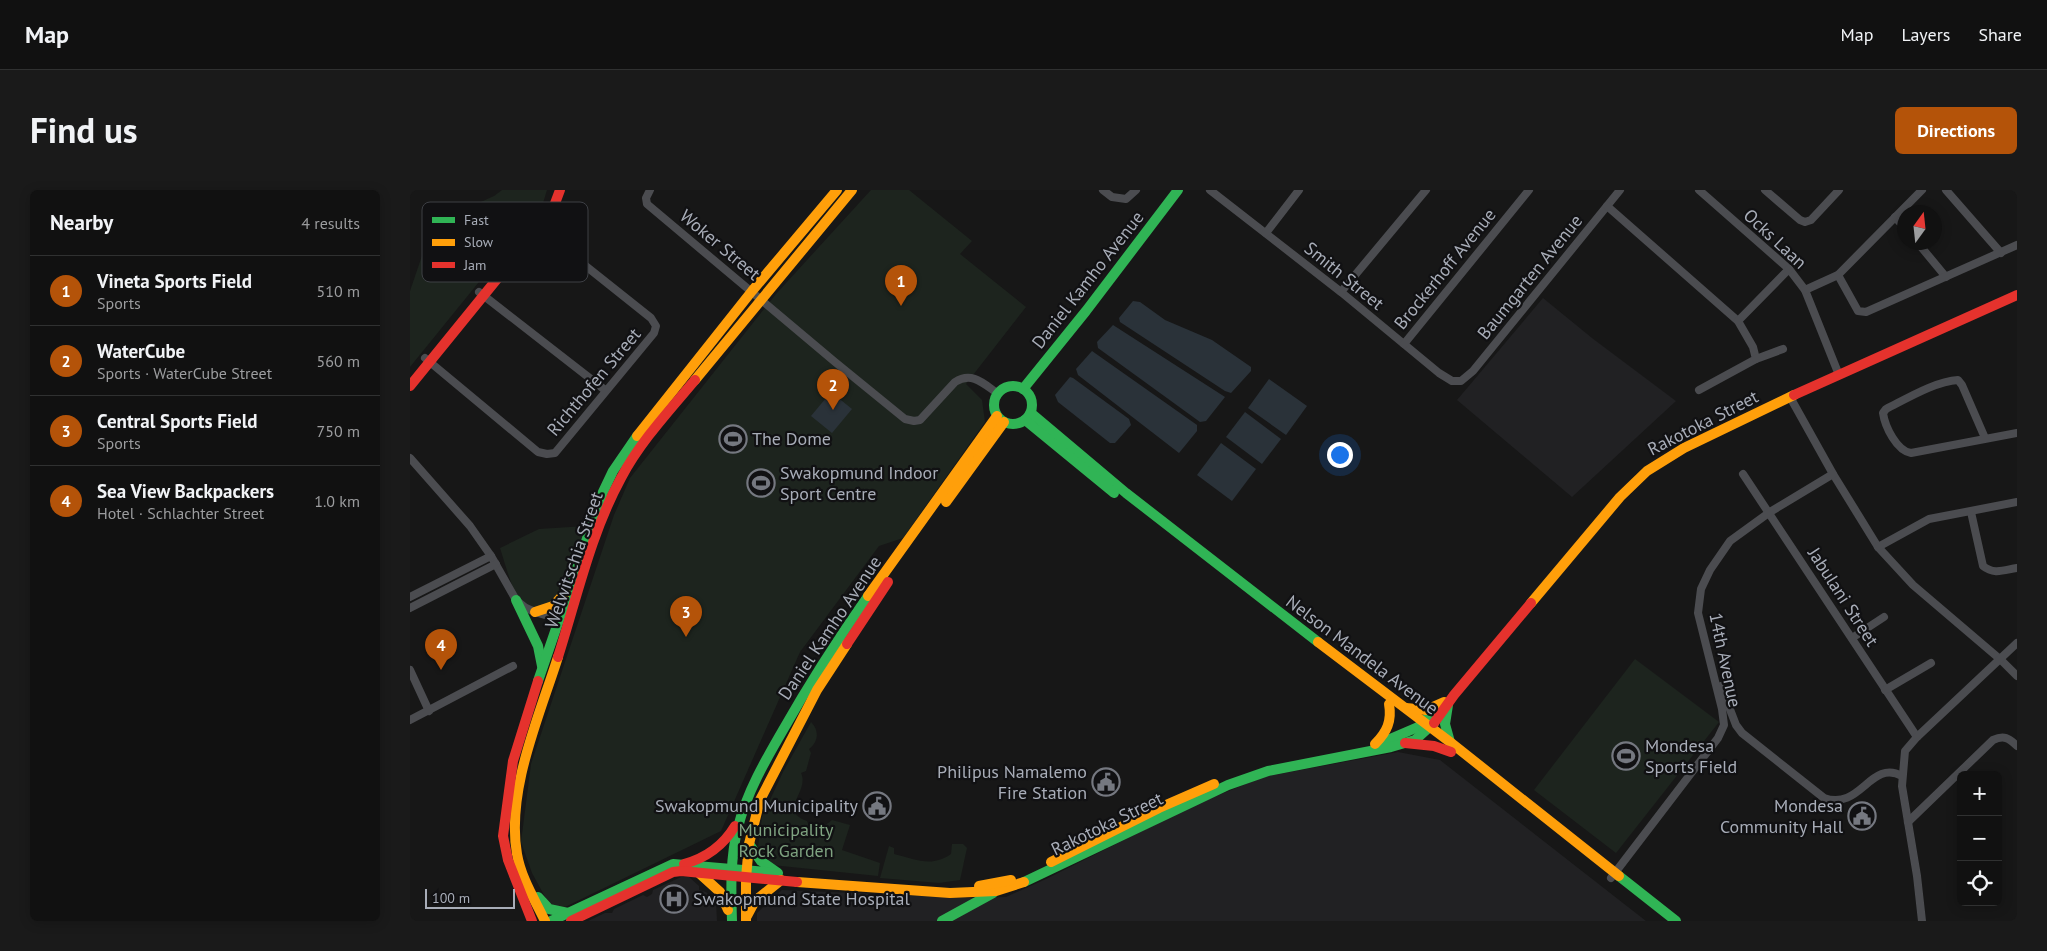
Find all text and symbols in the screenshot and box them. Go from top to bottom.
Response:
text: Map [25,19,69,50]
text: Map [1841,23,1873,46]
text: Layers [1901,23,1950,46]
text: Share [1978,23,2022,46]
text: Find us [30,107,138,153]
button: Directions [1895,107,2017,154]
legend [422,202,588,282]
street label: Brockerhoff Avenue [1389,203,1501,334]
street label: Woker Street [675,204,765,285]
street label: Ocks Laan [1739,204,1812,274]
north arrow [1897,205,1942,250]
street label: Daniel Kamho Avenue [1027,206,1149,353]
text: Nearby [50,209,113,236]
street label: Baumgarten Avenue [1472,209,1587,344]
text: Fast [464,211,489,229]
text: 4 results [301,213,360,233]
text: Slow [464,233,494,251]
street label: Smith Street [1300,237,1389,315]
text: Jam [463,256,486,274]
pin: 1 [885,265,917,306]
text: Vineta Sports Field [97,269,252,293]
text: 1 [61,281,71,301]
text: 510 m [317,281,360,301]
text: Sports [97,293,141,313]
street label: Richthofen Street [542,323,646,440]
text: WaterCube [97,339,185,363]
text: 2 [61,351,71,371]
text: 560 m [317,351,360,371]
text: Sports · WaterCube Street [97,363,272,383]
pin: 2 [817,369,849,410]
street label: Rakotoka Street [1643,385,1762,460]
text: Central Sports Field [97,409,258,433]
text: 3 [61,421,71,441]
text: 750 m [317,421,360,441]
sports icon: The Dome [718,424,748,454]
place label: The Dome [752,427,831,450]
text: Sports [97,433,141,453]
your location [1327,442,1353,468]
place label: Swakopmund Indoor Sport Centre [780,461,938,505]
sports icon: Swakopmund Indoor Sport Centre [746,468,776,498]
text: Sea View Backpackers [97,479,274,503]
street label: Welwitschia Street [539,489,608,631]
text: 4 [61,491,71,511]
text: 1.0 km [314,491,360,511]
text: Hotel · Schlachter Street [97,503,264,523]
street label: Jabulani Street [1802,542,1884,650]
street label: Daniel Kamho Avenue [773,551,886,704]
street label: Nelson Mandela Avenue [1282,590,1443,719]
pin: 3 [670,596,702,637]
street label: 14th Avenue [1704,611,1747,709]
pin: 4 [425,629,457,670]
place label: Mondesa Sports Field [1645,734,1737,778]
sports icon: Mondesa Sports Field [1611,741,1641,771]
place label: Philipus Namalemo Fire Station [937,760,1087,804]
public building icon: Philipus Namalemo Fire Station [1091,767,1121,797]
map controls [1957,771,2002,906]
button: + [1957,771,2002,816]
street label: Rakotoka Street [1047,787,1166,860]
public building icon: Swakopmund Municipality [862,791,892,821]
place label: Swakopmund Municipality [655,794,859,817]
place label: Mondesa Community Hall [1720,794,1844,838]
public building icon: Mondesa Community Hall [1847,801,1877,831]
button: − [1957,816,2002,861]
park label: Municipality Rock Garden [738,818,834,862]
button: locate [1957,861,2002,906]
hospital icon: Swakopmund State Hospital [659,884,689,914]
scale bar [425,886,515,909]
place label: Swakopmund State Hospital [693,887,911,910]
text: 100 m [432,889,470,907]

